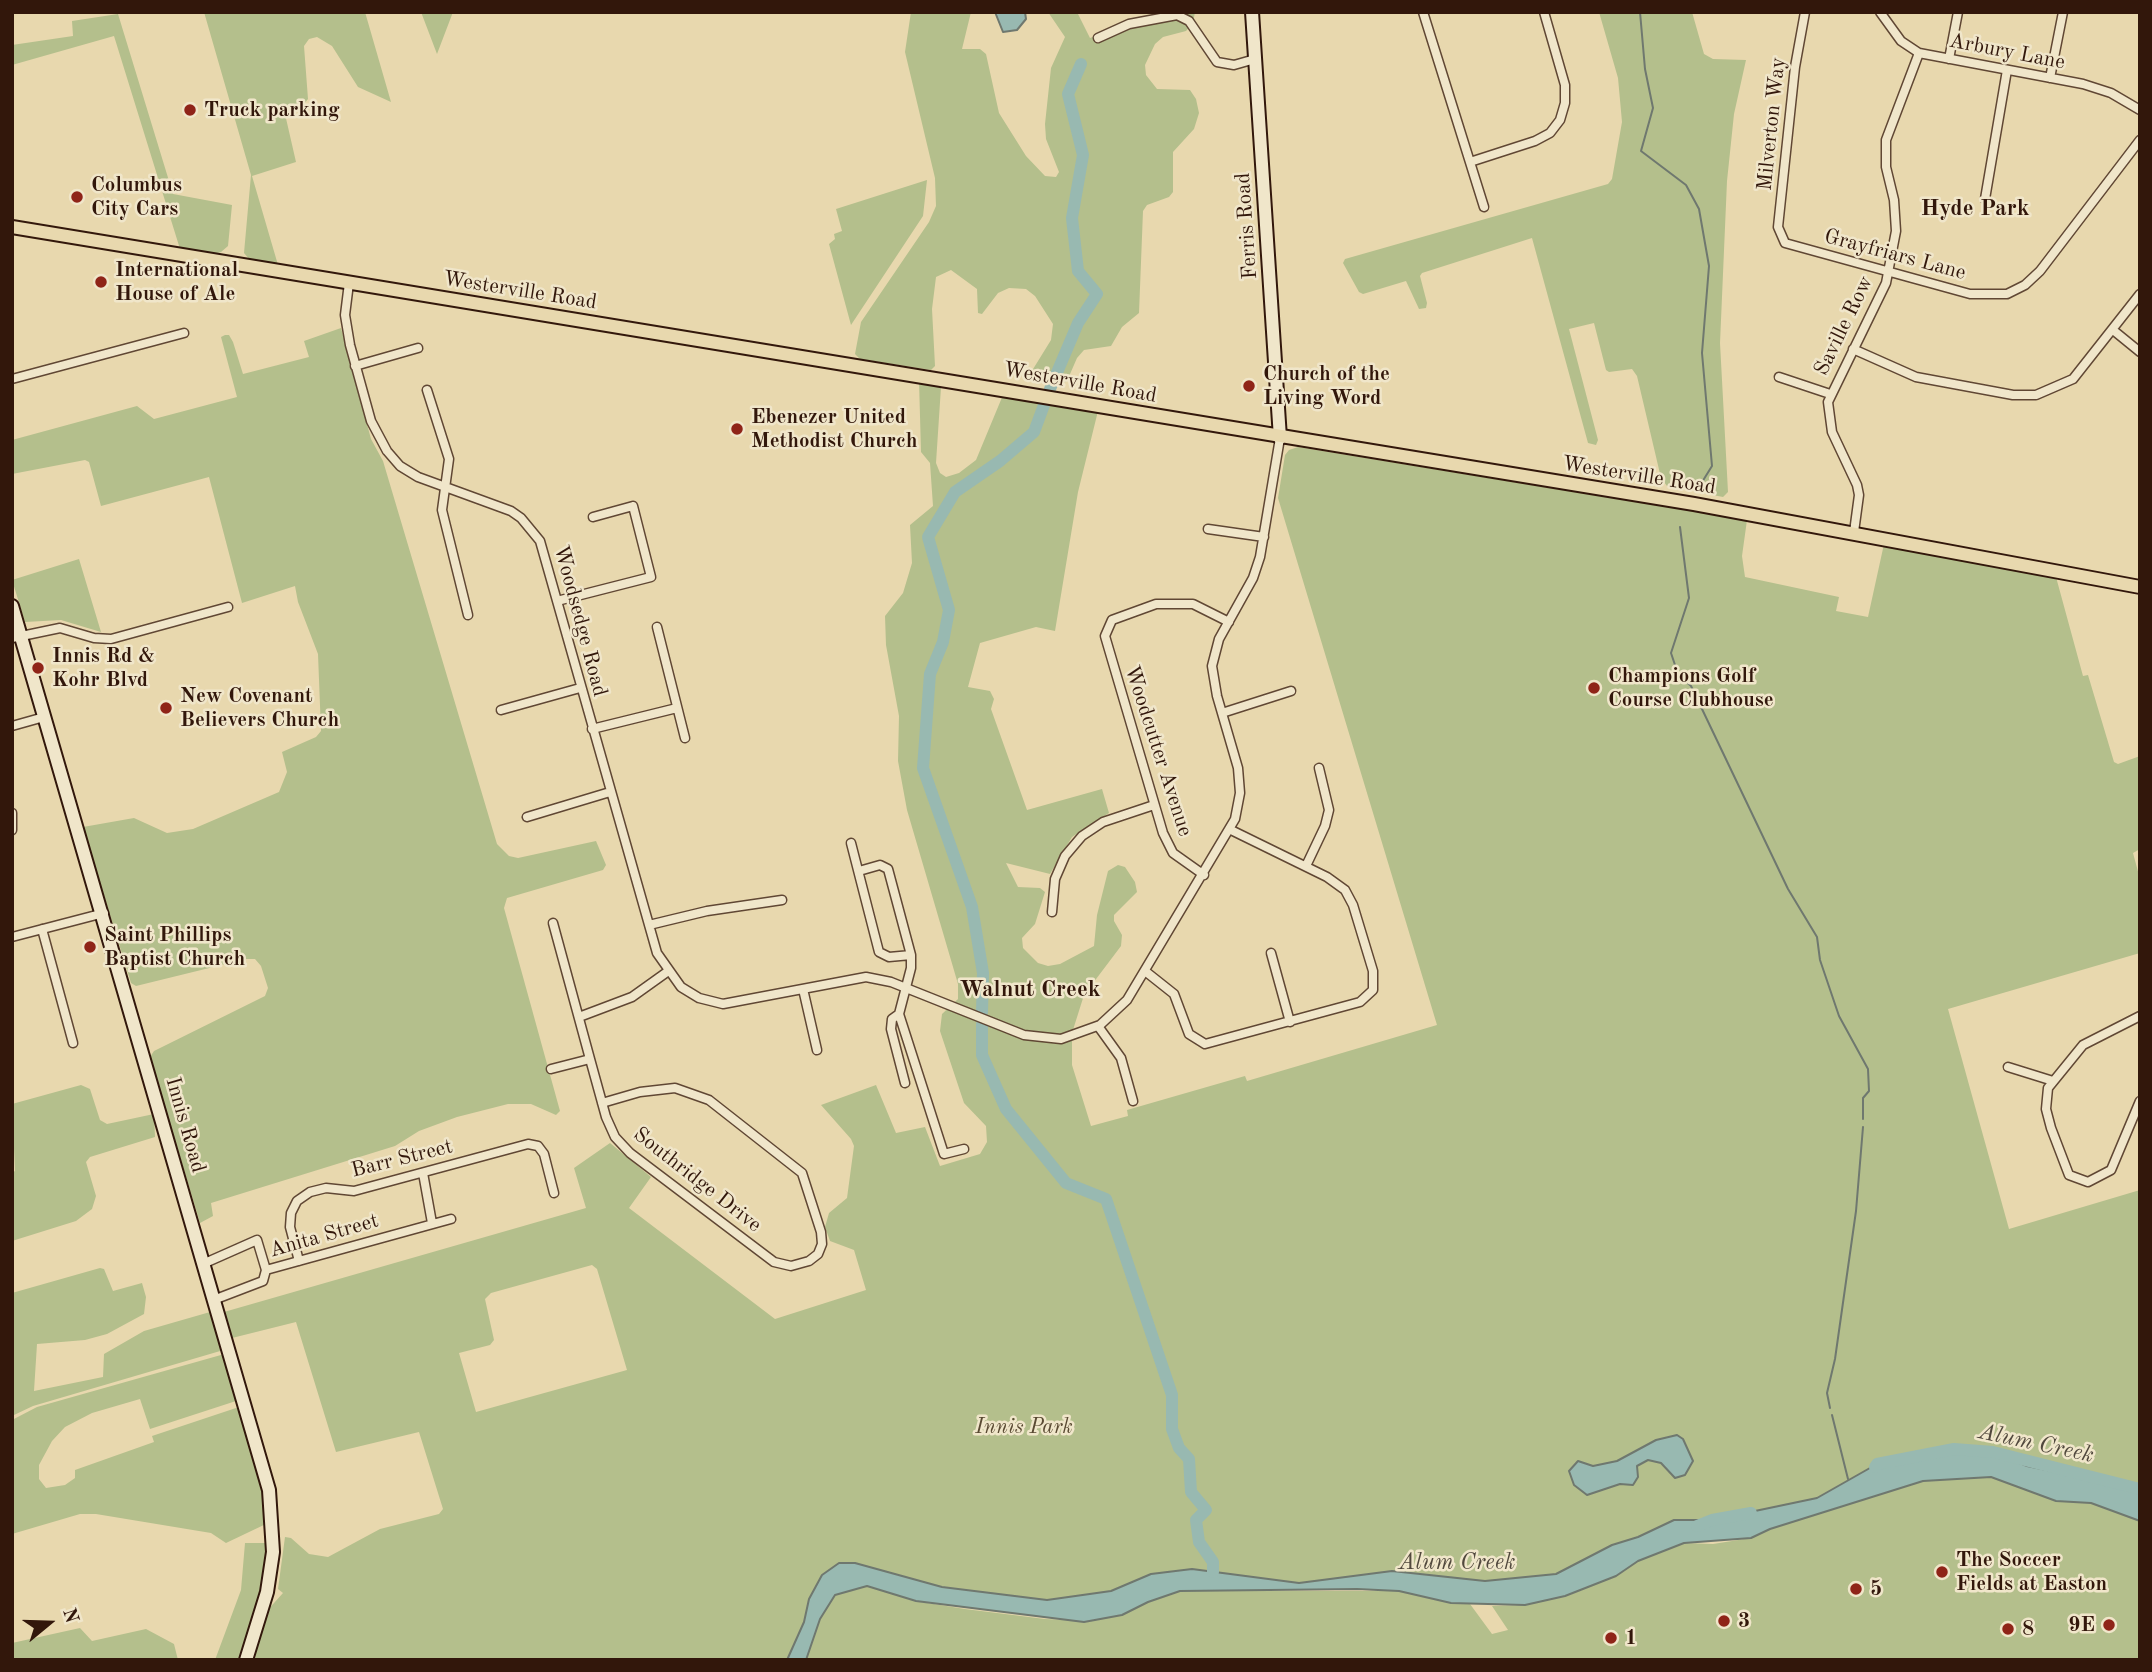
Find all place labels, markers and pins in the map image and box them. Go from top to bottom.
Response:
place label: Truck parking [204,97,340,123]
marker: Truck parking [182,102,198,118]
place label: Columbus City Cars [91,172,182,222]
marker: Columbus City Cars [69,189,85,205]
place label: International House of Ale [115,257,238,307]
marker: International House of Ale [93,274,109,290]
place label: Church of the Living Word [1263,361,1390,411]
marker: Church of the Living Word [1241,378,1257,394]
place label: Ebenezer United Methodist Church [751,404,918,454]
marker: Ebenezer United Methodist Church [729,421,745,437]
place label: Innis Rd & Kohr Blvd [52,643,155,693]
marker: Innis Rd & Kohr Blvd [30,660,46,676]
place label: Champions Golf Course Clubhouse [1608,663,1774,713]
marker: Champions Golf Course Clubhouse [1586,680,1602,696]
place label: New Covenant Believers Church [180,683,339,733]
marker: New Covenant Believers Church [158,700,174,716]
place label: Saint Phillips Baptist Church [104,922,245,972]
marker: Saint Phillips Baptist Church [82,939,98,955]
place label: The Soccer Fields at Easton [1956,1547,2107,1597]
marker: The Soccer Fields at Easton [1934,1564,1950,1580]
place label: 5 [1870,1576,1882,1602]
marker: 5 [1848,1581,1864,1597]
place label: 3 [1738,1608,1750,1634]
place label: 9E [2068,1612,2095,1638]
marker: 3 [1716,1613,1732,1629]
place label: 8 [2022,1616,2034,1642]
marker: 9E [2101,1617,2117,1633]
marker: 8 [2000,1621,2016,1637]
place label: 1 [1625,1625,1637,1651]
marker: 1 [1603,1630,1619,1646]

